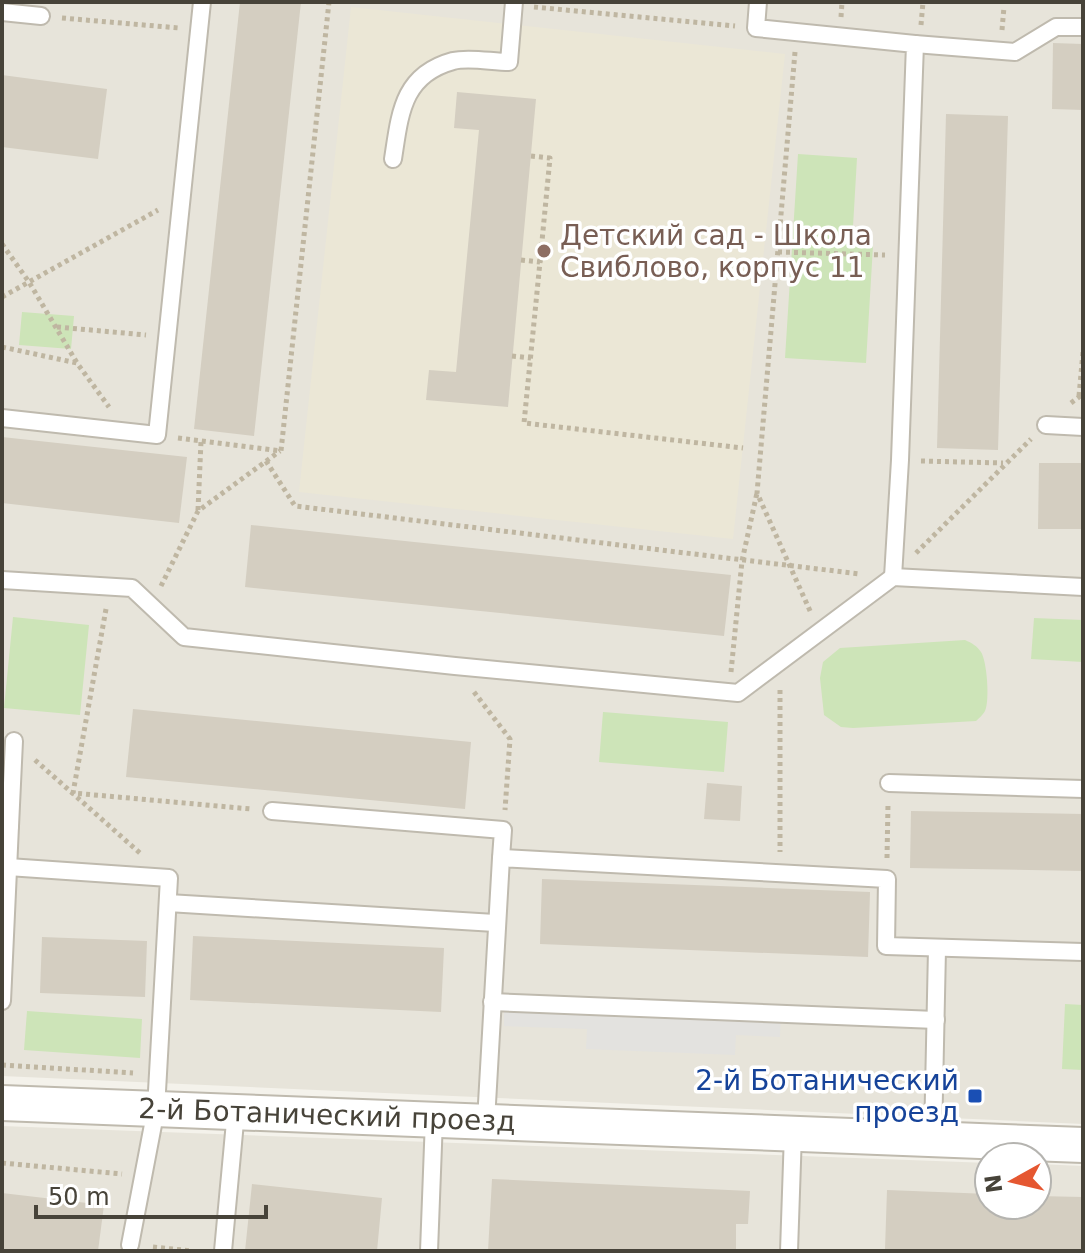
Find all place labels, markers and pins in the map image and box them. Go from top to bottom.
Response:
place label: Детский сад - Школа Свиблово, корпус 11 [560,219,872,284]
marker: Детский сад - Школа Свиблово, корпус 11 [535,242,553,260]
place label: 2-й Ботанический проезд [695,1064,959,1129]
marker: 2-й Ботанический проезд [966,1087,984,1105]

